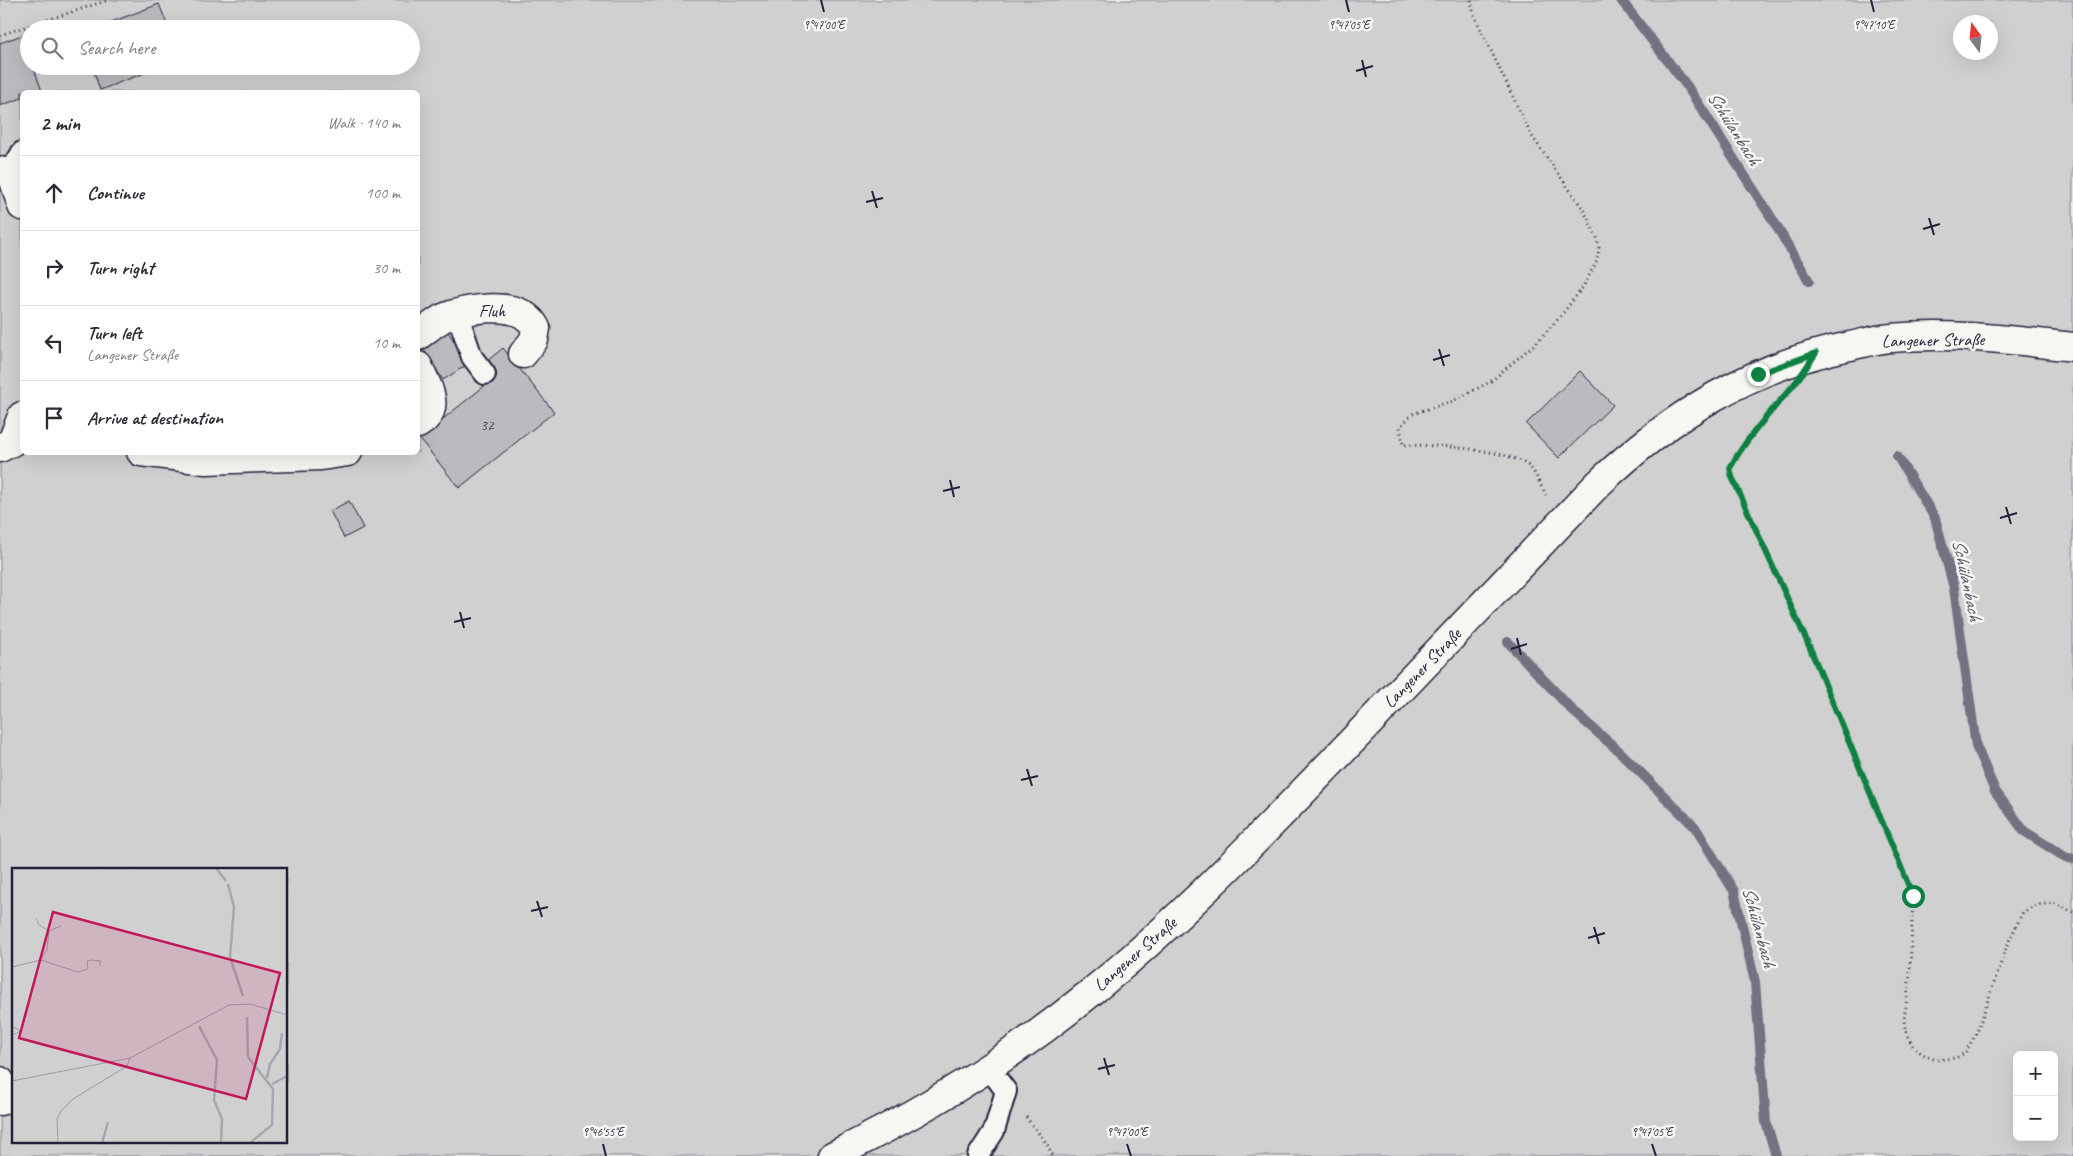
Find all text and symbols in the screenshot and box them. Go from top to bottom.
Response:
north arrow [1953,15,1998,60]
text: 9°47'00"E [804,17,846,33]
text: 9°47'05"E [1329,17,1371,33]
text: 9°47'10"E [1854,17,1896,33]
search box [20,20,420,75]
icon: search [38,34,66,62]
text: Search here [78,36,155,60]
water label: Schülanbach [1702,87,1767,171]
text: 2 min [40,110,80,136]
text: Walk · 140 m [328,113,400,133]
icon: ahead [40,179,68,207]
text: Continue [87,181,144,205]
text: 100 m [366,183,400,203]
icon: right [40,254,68,282]
text: Turn right [87,256,154,280]
text: 30 m [373,258,400,278]
street label: Fluh [479,300,506,322]
text: Turn left [87,321,142,345]
street label: Langener Straße [1881,328,1986,352]
icon: left [40,329,68,357]
text: 10 m [373,333,400,353]
text: Langener Straße [87,345,178,365]
route end [1747,363,1770,386]
icon: arrive [40,404,68,432]
text: Arrive at destination [87,406,223,430]
house number: 32 [480,416,495,435]
water label: Schülanbach [1947,537,1988,624]
street label: Langener Straße [1378,623,1466,713]
inset map [12,868,288,1144]
water label: Schülanbach [1737,884,1782,971]
route start [1902,885,1925,908]
street label: Langener Straße [1089,911,1182,996]
map controls [2013,1051,2058,1141]
button: + [2013,1051,2058,1096]
button: − [2013,1096,2058,1141]
text: 9°46'55"E [583,1124,625,1140]
text: 9°47'00"E [1107,1124,1149,1140]
text: 9°47'05"E [1632,1124,1674,1140]

